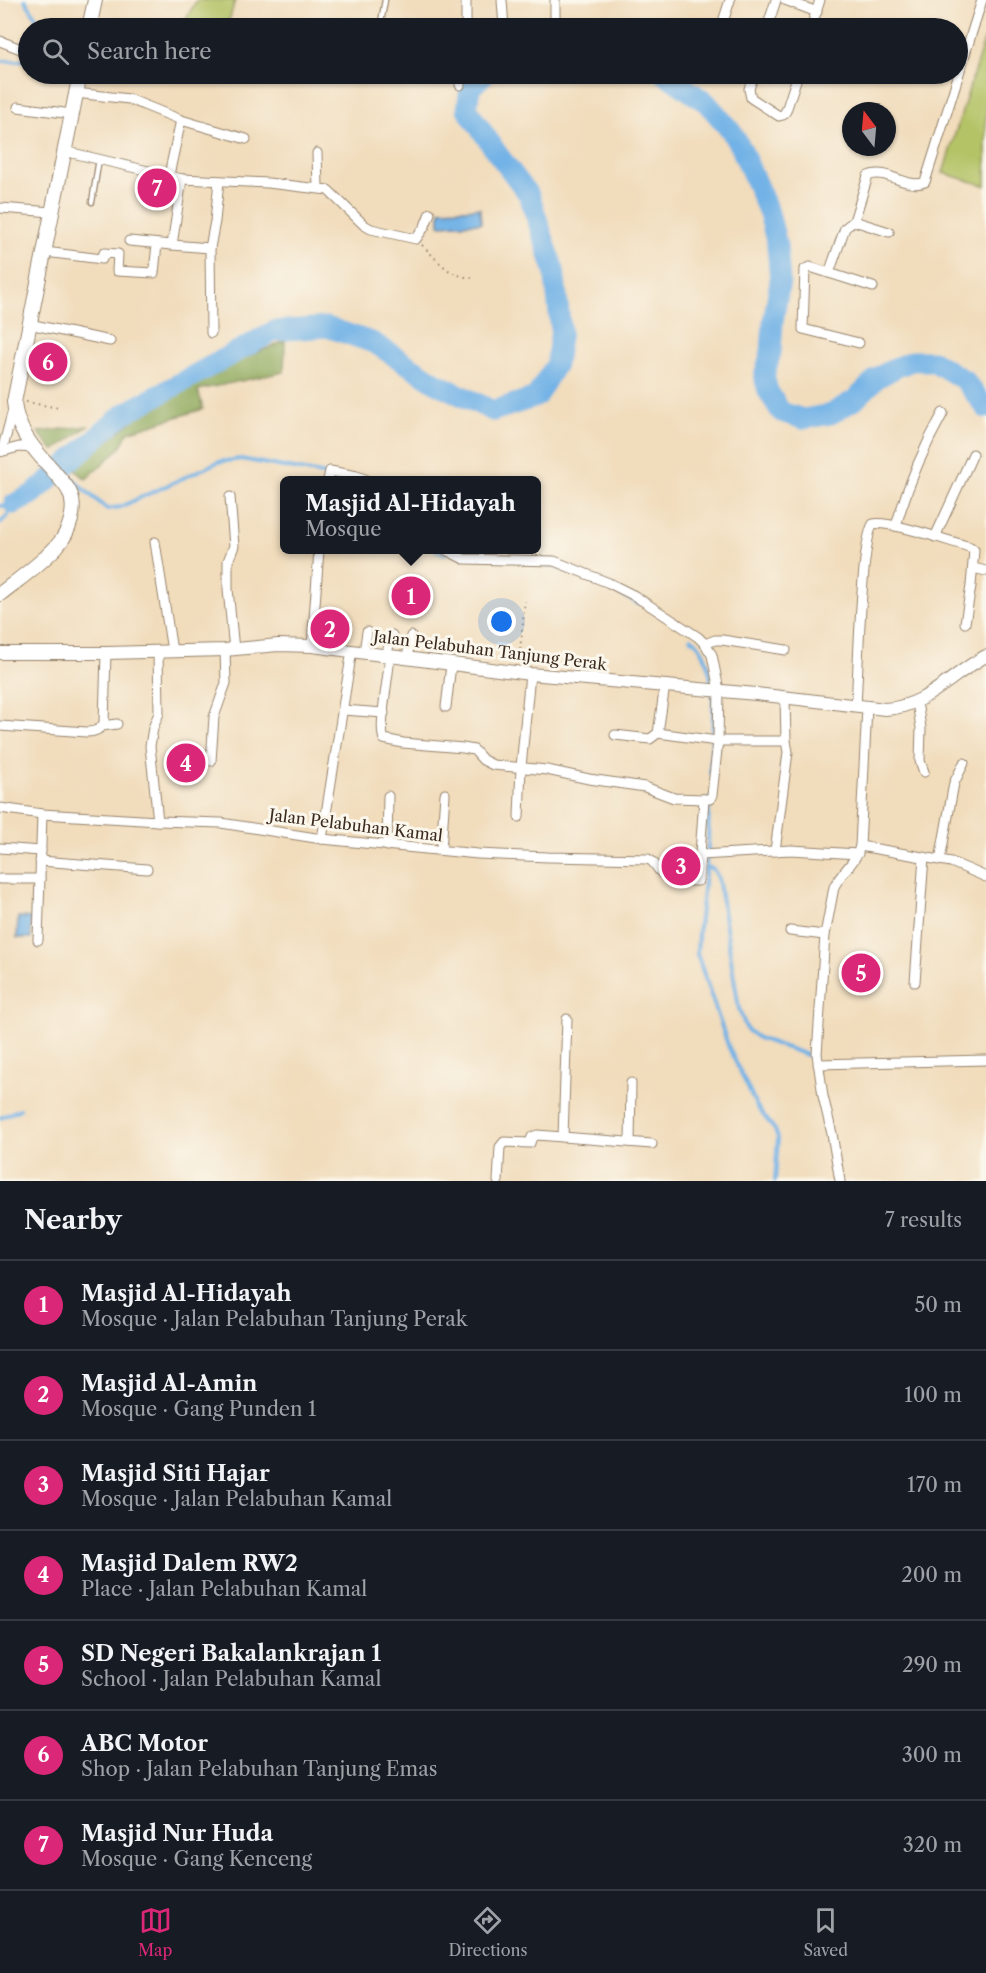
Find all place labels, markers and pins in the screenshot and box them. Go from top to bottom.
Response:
pin: 7 [138,166,176,210]
pin: 6 [28,340,68,385]
pin: 1 [392,574,430,618]
pin: 2 [310,606,350,652]
pin: 4 [166,740,206,786]
pin: 3 [662,844,700,888]
pin: 5 [842,950,880,996]

